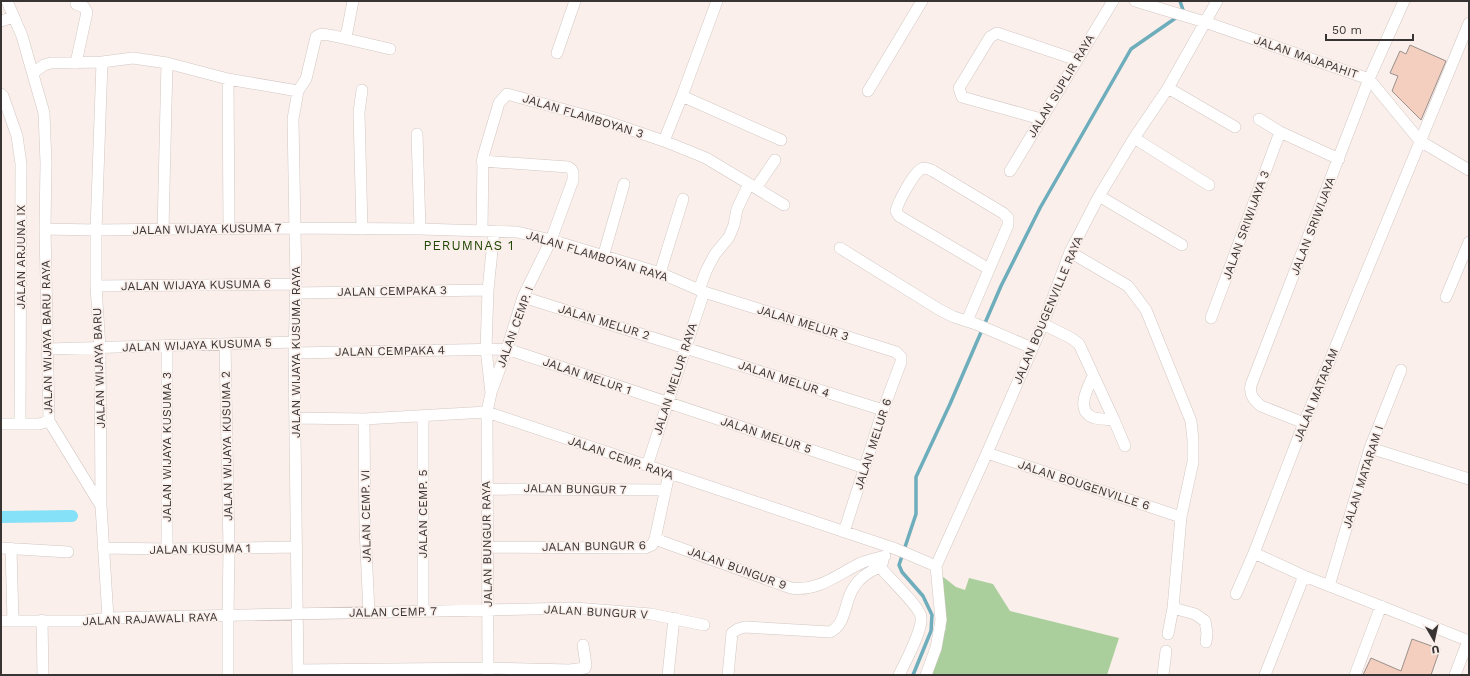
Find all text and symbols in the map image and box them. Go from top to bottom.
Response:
scale bar [1326,16,1413,42]
text: 50 m [1332,23,1362,37]
street label: JALAN SUPLIR RAYA [1025,32,1097,140]
street label: JALAN MAJAPAHIT [1252,33,1360,81]
street label: JALAN FLAMBOYAN 3 [521,91,645,141]
street label: JALAN SRIWIJAYA 3 [1220,169,1272,281]
street label: JALAN SRIWIJAYA [1288,175,1338,277]
street label: JALAN ARJUNA IX [14,205,28,309]
street label: JALAN WIJAYA KUSUMA 7 [132,221,282,237]
street label: JALAN FLAMBOYAN RAYA [524,228,670,284]
street label: JALAN BOUGENVILLE RAYA [1010,234,1086,386]
district label: PERUMNAS 1 [424,238,514,253]
street label: JALAN WIJAYA BARU RAYA [39,260,55,414]
street label: JALAN WIJAYA KUSUMA RAYA [289,266,303,438]
street label: JALAN WIJAYA KUSUMA 6 [121,277,271,293]
street label: JALAN CEMPAKA 3 [337,283,447,299]
street label: JALAN CEMP. I [494,285,536,369]
street label: JALAN MELUR 2 [557,301,651,343]
street label: JALAN MELUR 3 [756,302,850,344]
street label: JALAN WIJAYA BARU [90,307,108,429]
street label: JALAN MELUR RAYA [650,321,700,437]
street label: JALAN WIJAYA KUSUMA 5 [122,335,272,355]
street label: JALAN CEMPAKA 4 [335,343,445,359]
street label: JALAN MATARAM [1291,346,1341,444]
street label: JALAN MELUR 1 [541,354,633,398]
street label: JALAN MELUR 4 [737,358,831,400]
street label: JALAN WIJAYA KUSUMA 2 [219,371,235,521]
street label: JALAN WIJAYA KUSUMA 3 [160,372,174,522]
street label: JALAN MELUR 6 [852,397,894,491]
street label: JALAN MELUR 5 [719,414,813,456]
street label: JALAN MATARAM I [1340,424,1386,530]
street label: JALAN CEMP. RAYA [566,433,676,483]
street label: JALAN BOUGENVILLE 6 [1016,457,1152,513]
street label: JALAN CEMP. VI [358,470,374,562]
street label: JALAN CEMP. 5 [416,470,430,558]
street label: JALAN BUNGUR RAYA [479,481,495,607]
street label: JALAN BUNGUR 7 [523,481,627,497]
street label: JALAN BUNGUR 6 [542,538,646,554]
street label: JALAN KUSUMA 1 [149,541,251,557]
street label: JALAN BUNGUR 9 [686,544,788,592]
street label: JALAN BUNGUR V [544,602,649,622]
street label: JALAN CEMP. 7 [349,604,437,620]
street label: JALAN RAJAWALI RAYA [82,610,218,628]
north arrow [1414,620,1454,660]
text: U [1430,642,1440,656]

